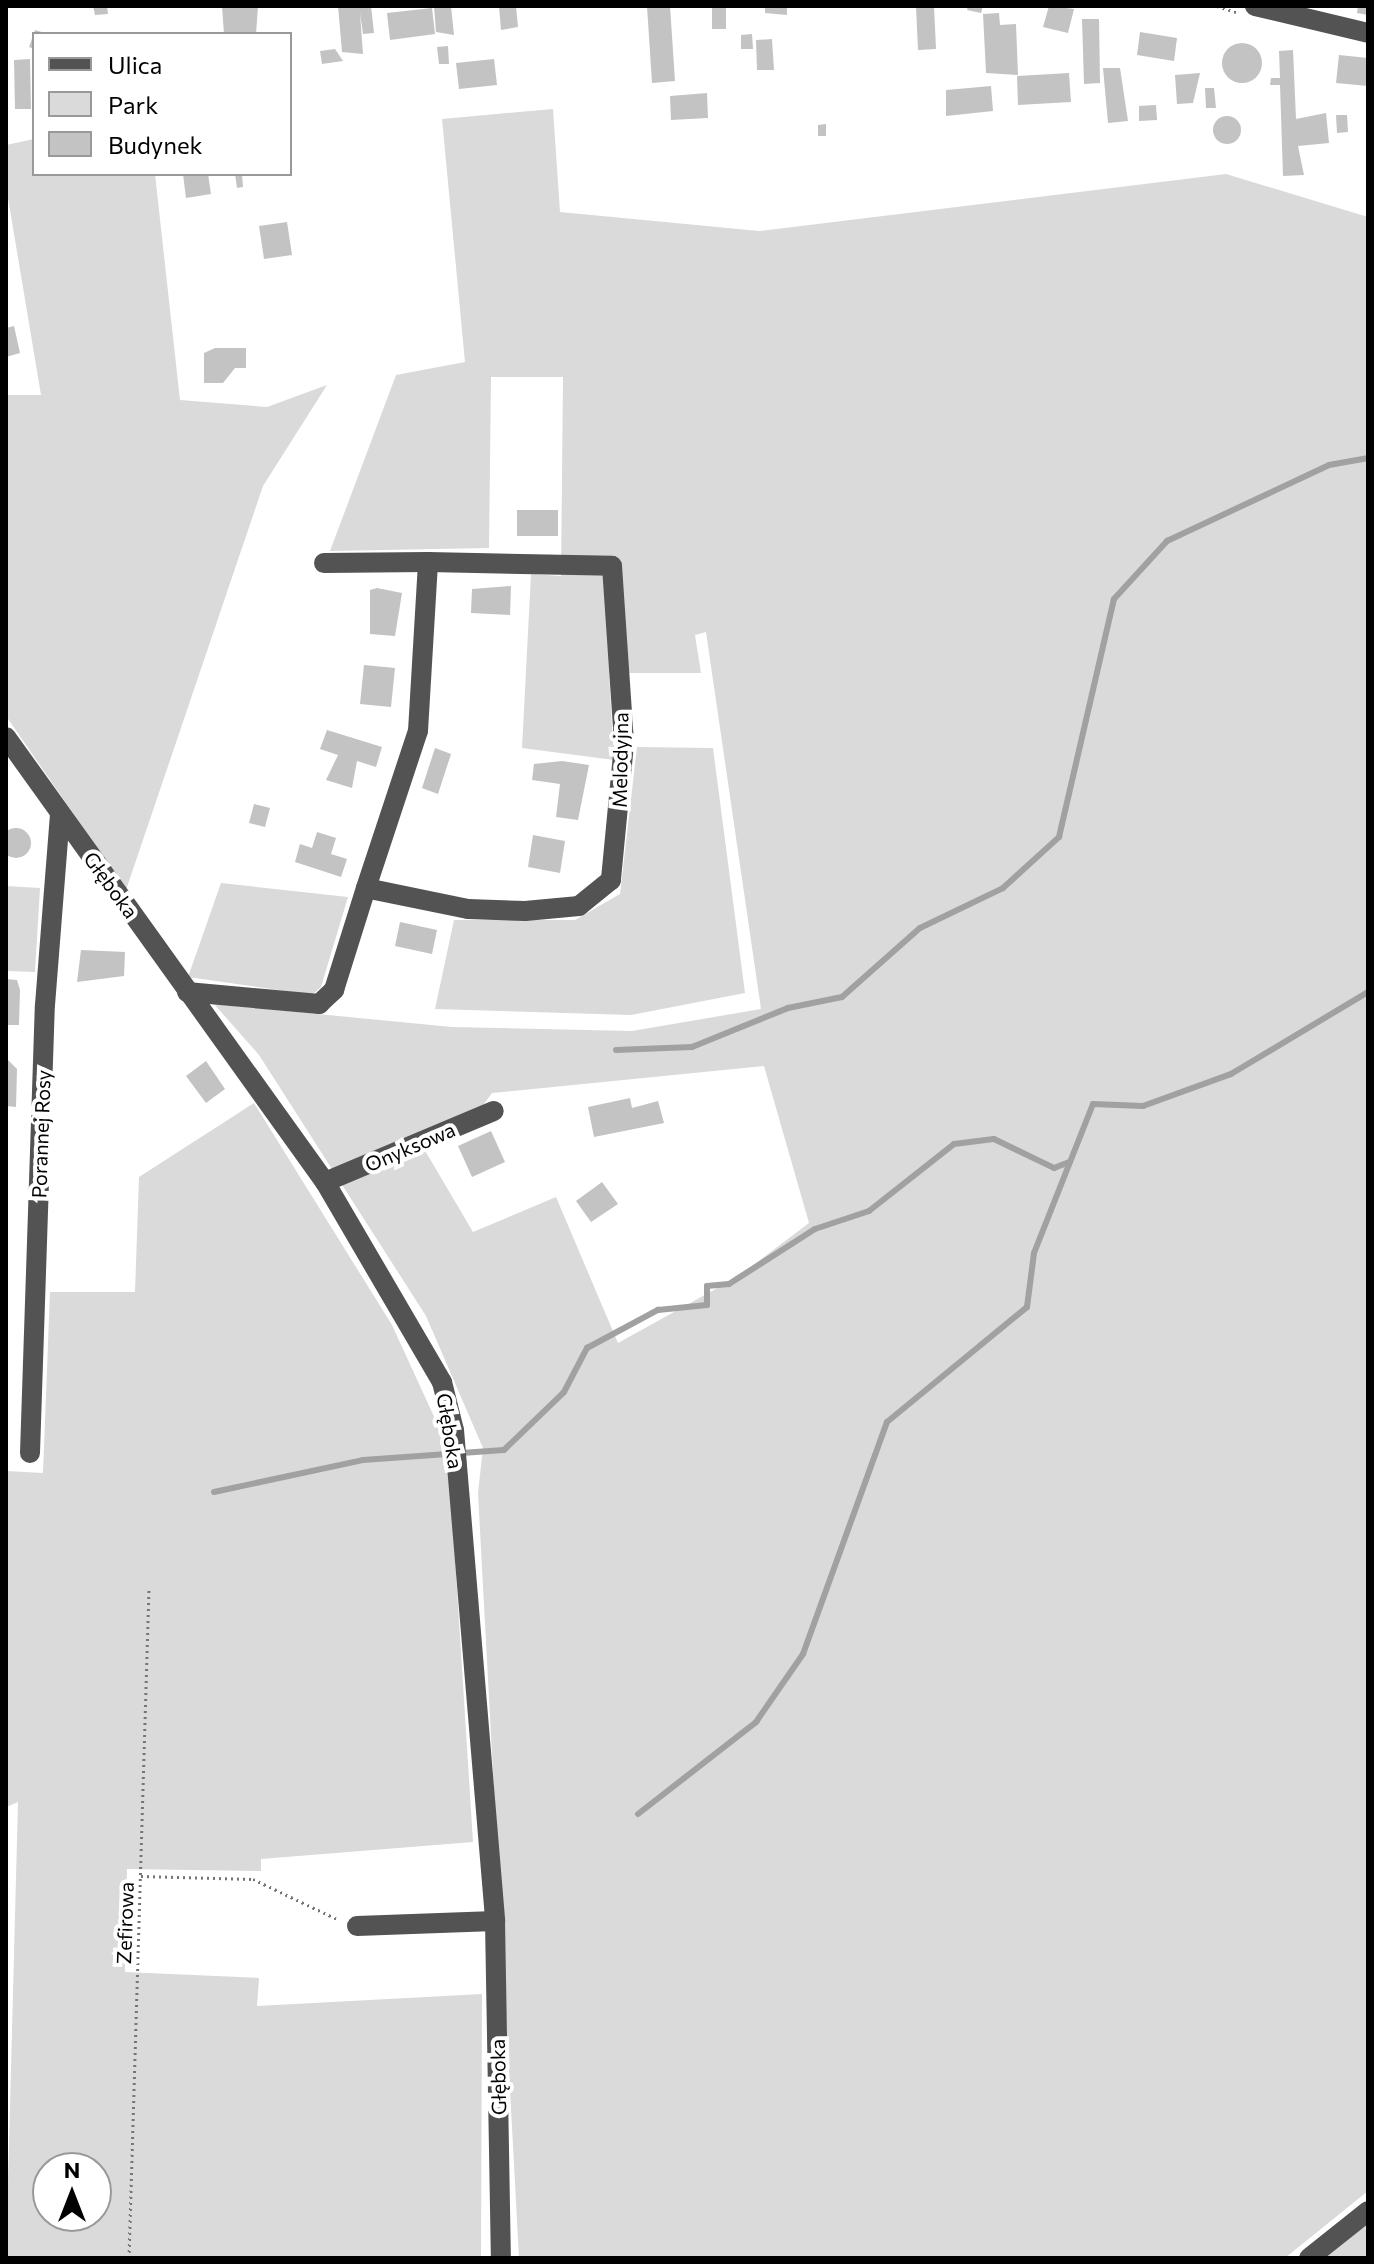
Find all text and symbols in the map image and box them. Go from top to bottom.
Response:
legend [32,32,292,176]
text: Ulica [108,50,162,79]
text: Park [108,90,158,119]
text: Budynek [108,130,203,159]
street label: Melodyjna [607,712,633,808]
street label: Głęboka [79,847,143,923]
street label: Porannej Rosy [27,1069,55,1199]
street label: Onyksowa [361,1117,459,1177]
street label: Głęboka [432,1391,468,1471]
street label: Zefirowa [112,1881,138,1965]
street label: Głęboka [485,2039,511,2115]
north arrow [32,2152,112,2232]
text: N [64,2156,80,2183]

